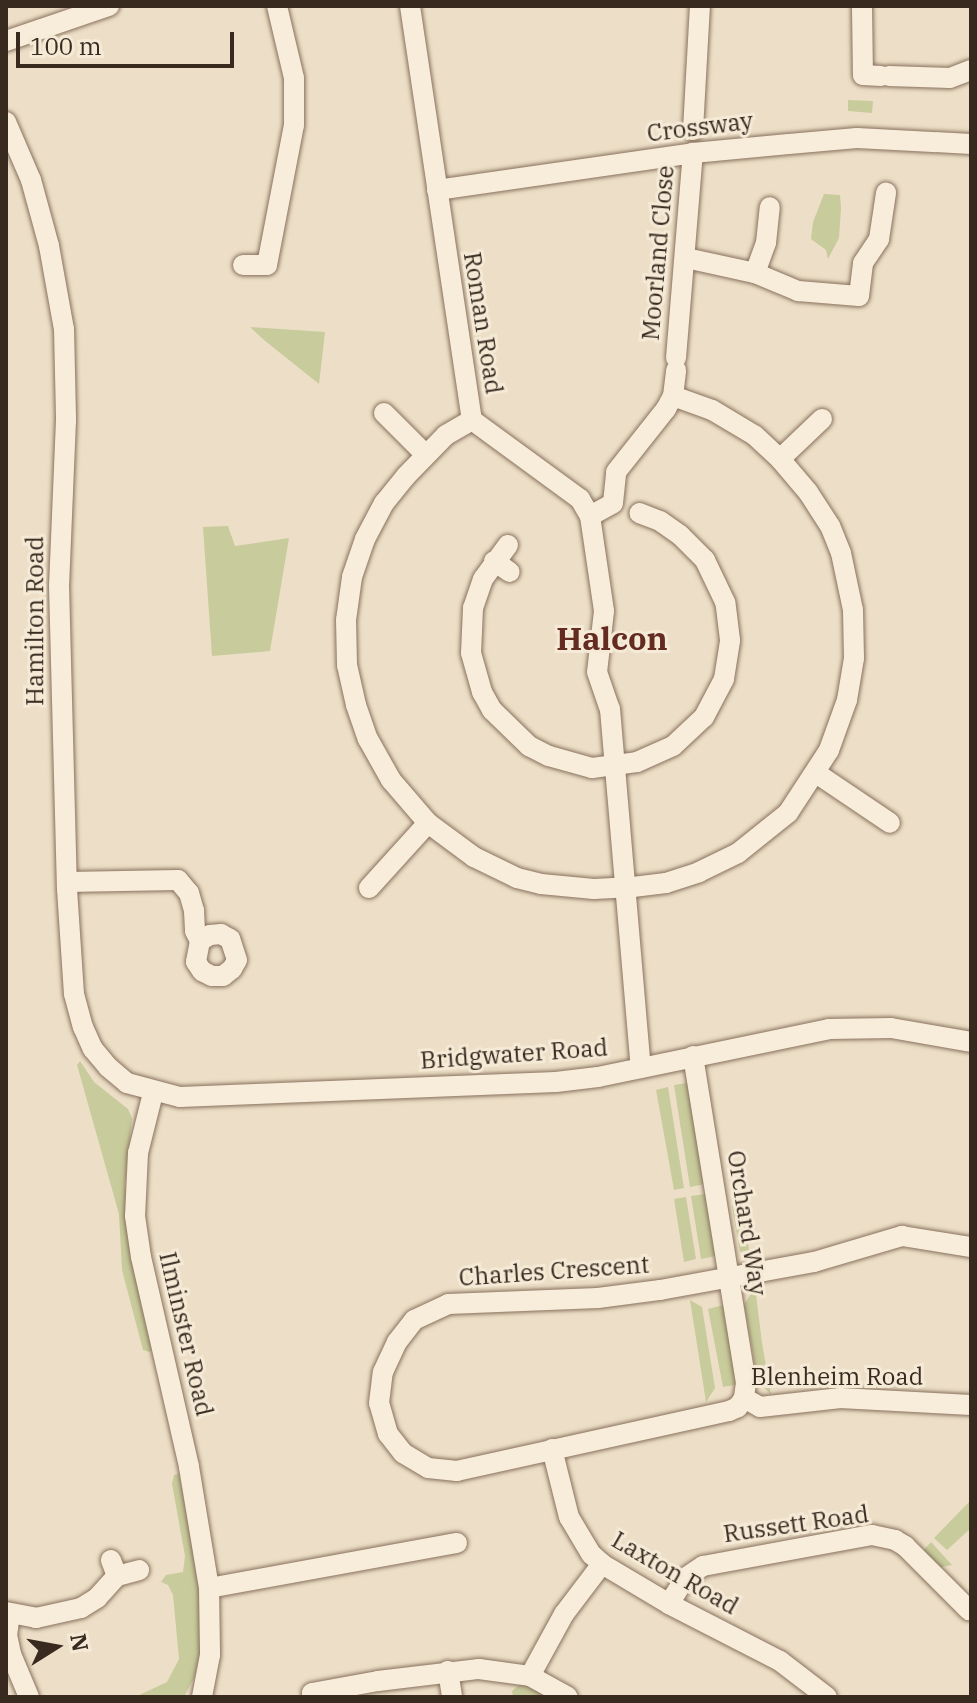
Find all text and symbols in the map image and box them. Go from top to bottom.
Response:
scale bar [20,16,238,66]
text: 100 m [30,30,102,62]
street label: Crossway [645,106,755,148]
street label: Moorland Close [636,164,680,342]
street label: Roman Road [458,250,508,396]
street label: Hamilton Road [21,536,49,706]
district label: Halcon [556,619,668,657]
street label: Bridgwater Road [419,1033,609,1075]
street label: Orchard Way [721,1148,773,1298]
street label: Ilminster Road [153,1249,219,1419]
street label: Charles Crescent [458,1250,650,1292]
street label: Blenheim Road [751,1363,923,1391]
street label: Russett Road [721,1500,871,1548]
street label: Laxton Road [607,1525,743,1621]
north arrow [16,1607,96,1687]
text: N [64,1631,96,1654]

